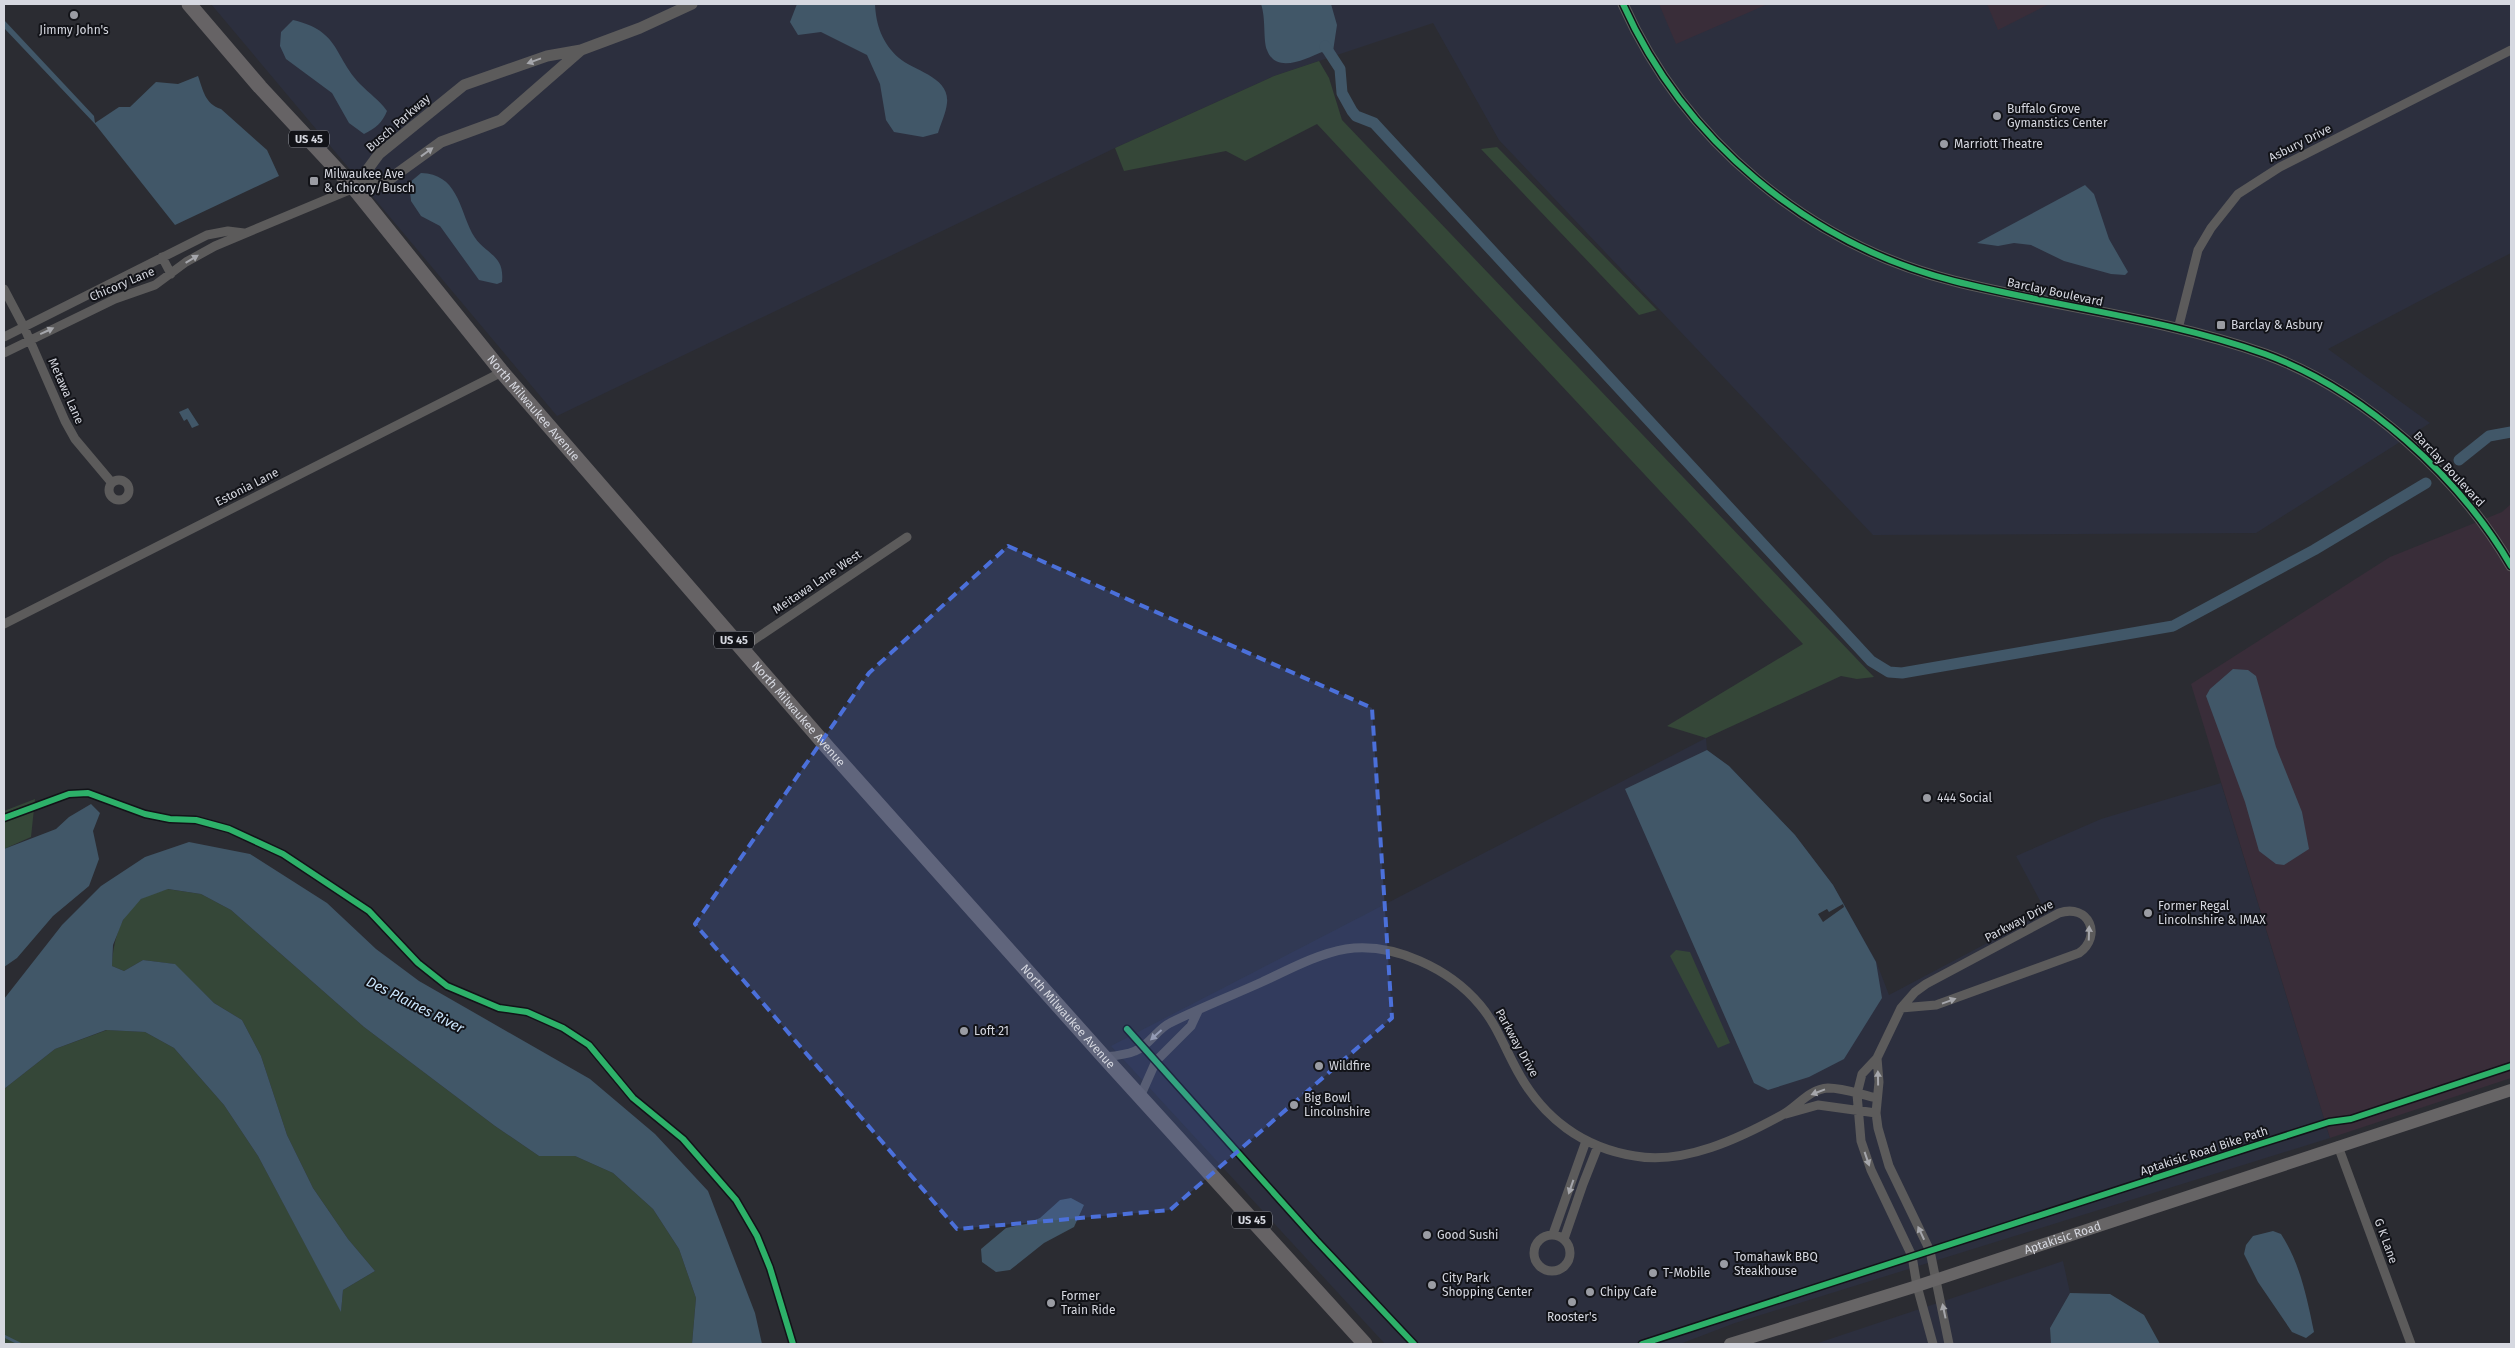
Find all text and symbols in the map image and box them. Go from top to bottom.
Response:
marker: Jimmy John's [68,9,80,21]
place label: Jimmy John's [39,23,109,37]
one-way arrow [526,58,541,65]
street label: Busch Parkway [363,91,433,155]
place label: Buffalo Grove Gymanstics Center [2007,102,2108,130]
marker: Buffalo Grove Gymanstics Center [1991,110,2003,122]
street label: Asbury Drive [2266,121,2334,165]
road number: US 45 [289,130,329,148]
place label: Marriott Theatre [1954,137,2043,151]
marker: Marriott Theatre [1938,138,1950,150]
one-way arrow [420,147,434,157]
place label: Milwaukee Ave & Chicory/Busch [324,167,415,195]
marker: Milwaukee Ave & Chicory/Busch [308,175,320,187]
one-way arrow [185,255,198,264]
street label: Chicory Lane [87,264,157,304]
street label: Barclay Boulevard [2006,275,2104,309]
place label: Barclay & Asbury [2231,318,2323,332]
marker: Barclay & Asbury [2215,319,2227,331]
one-way arrow [40,327,55,336]
street label: North Milwaukee Avenue [484,352,583,464]
street label: Metawa Lane [45,356,87,426]
street label: Barclay Boulevard [2411,429,2487,509]
street label: Estonia Lane [213,465,281,509]
street label: Meitawa Lane West [770,547,864,617]
road number: US 45 [714,632,754,648]
street label: North Milwaukee Avenue [749,658,848,769]
place label: 444 Social [1937,791,1992,805]
marker: 444 Social [1921,792,1933,804]
street label: Parkway Drive [1982,897,2056,945]
place label: Former Regal Lincolnshire & IMAX [2158,899,2266,927]
marker: Former Regal Lincolnshire & IMAX [2142,907,2154,919]
one-way arrow [2086,925,2094,941]
street label: North Milwaukee Avenue [1018,962,1118,1071]
water label: Des Plaines River [363,973,467,1037]
one-way arrow [1942,997,1957,1005]
street label: Parkway Drive [1493,1007,1541,1079]
place label: Loft 21 [974,1024,1009,1038]
marker: Loft 21 [958,1025,970,1037]
one-way arrow [1150,1029,1162,1041]
place label: Wildfire [1329,1059,1371,1073]
marker: Wildfire [1313,1060,1325,1072]
one-way arrow [1874,1069,1882,1085]
one-way arrow [1810,1089,1825,1096]
place label: Big Bowl Lincolnshire [1304,1091,1370,1119]
marker: Big Bowl Lincolnshire [1288,1099,1300,1111]
street label: Aptakisic Road Bike Path [2138,1124,2270,1178]
one-way arrow [1864,1151,1871,1166]
one-way arrow [1567,1180,1575,1195]
road number: US 45 [1232,1212,1272,1228]
street label: G K Lane [2371,1217,2401,1265]
street label: Aptakisic Road [2022,1219,2103,1257]
one-way arrow [1917,1226,1925,1240]
place label: Good Sushi [1437,1228,1499,1242]
marker: Good Sushi [1421,1229,1433,1241]
place label: Tomahawk BBQ Steakhouse [1734,1250,1818,1278]
marker: Tomahawk BBQ Steakhouse [1718,1258,1730,1270]
place label: T-Mobile [1663,1266,1710,1280]
marker: T-Mobile [1647,1267,1659,1279]
place label: City Park Shopping Center [1442,1271,1532,1299]
marker: City Park Shopping Center [1426,1279,1438,1291]
place label: Chipy Cafe [1600,1285,1657,1299]
marker: Chipy Cafe [1584,1286,1596,1298]
place label: Former Train Ride [1061,1289,1116,1317]
marker: Rooster's [1566,1296,1578,1308]
marker: Former Train Ride [1045,1297,1057,1309]
one-way arrow [1940,1304,1948,1319]
place label: Rooster's [1547,1310,1597,1324]

